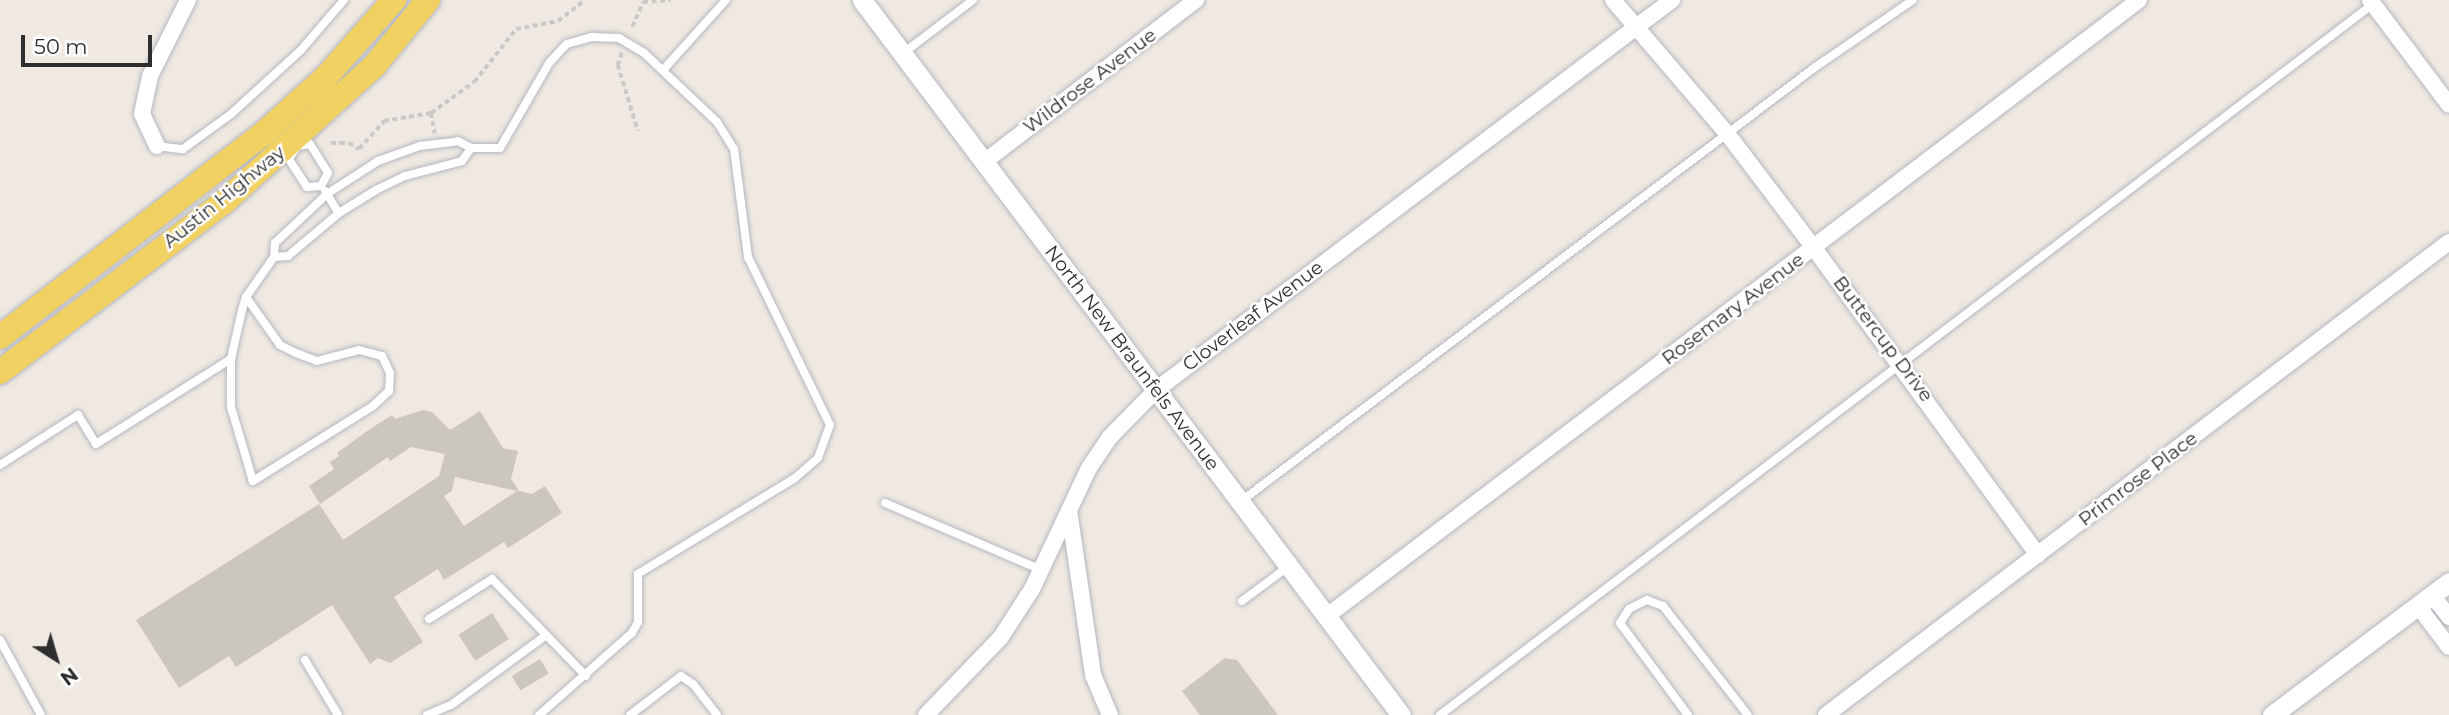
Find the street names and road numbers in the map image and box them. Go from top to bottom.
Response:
street label: Wildrose Avenue [1019,24,1161,138]
street label: Austin Highway [159,141,289,253]
street label: North New Braunfels Avenue [1040,241,1224,475]
street label: Rosemary Avenue [1657,248,1809,370]
street label: Cloverleaf Avenue [1178,256,1328,376]
street label: Buttercup Drive [1828,272,1938,406]
street label: Primrose Place [2074,427,2202,531]

